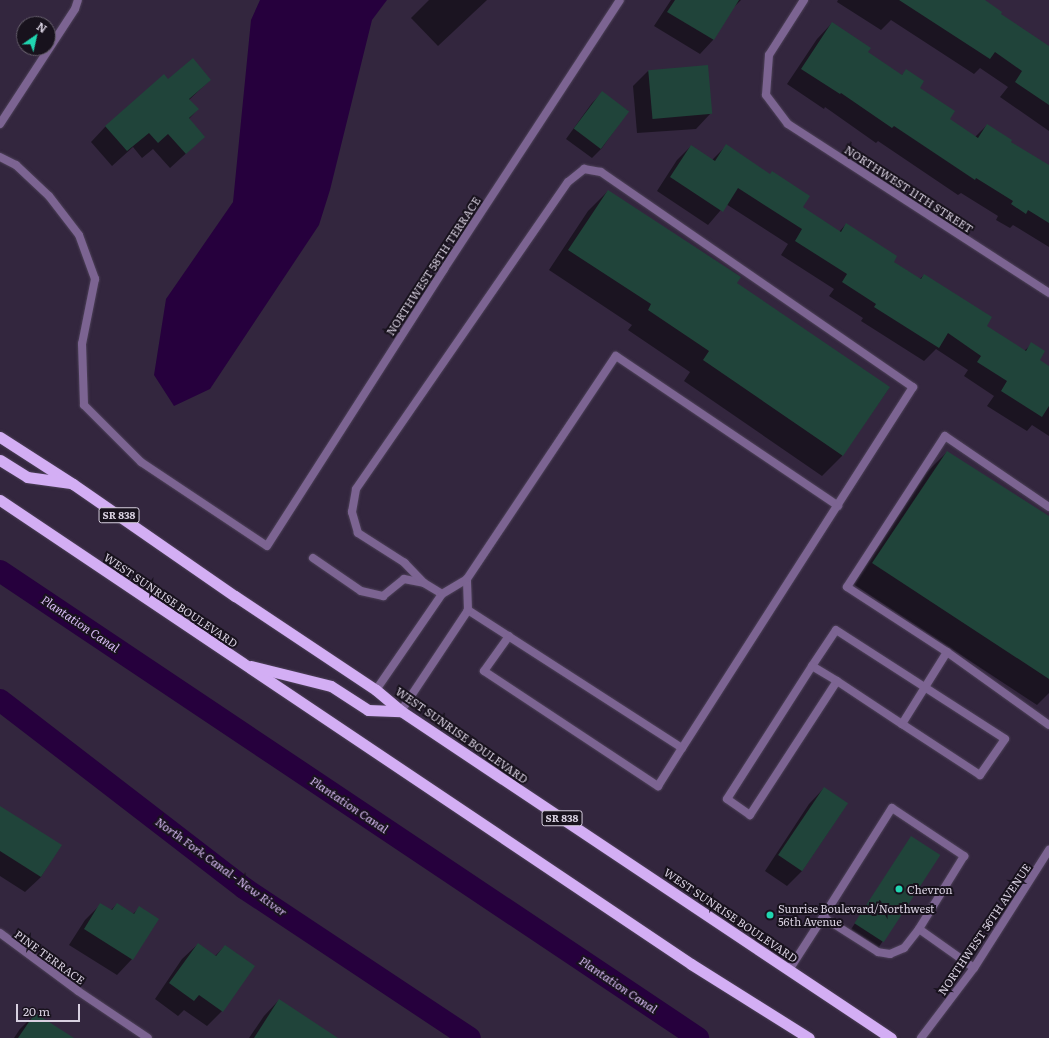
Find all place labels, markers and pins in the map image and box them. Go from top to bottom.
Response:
place label: Chevron [907,882,953,896]
marker: Chevron [894,884,904,894]
place label: Sunrise Boulevard/Northwest 56th Avenue [778,902,934,928]
marker: Sunrise Boulevard/Northwest 56th Avenue [765,910,775,920]

